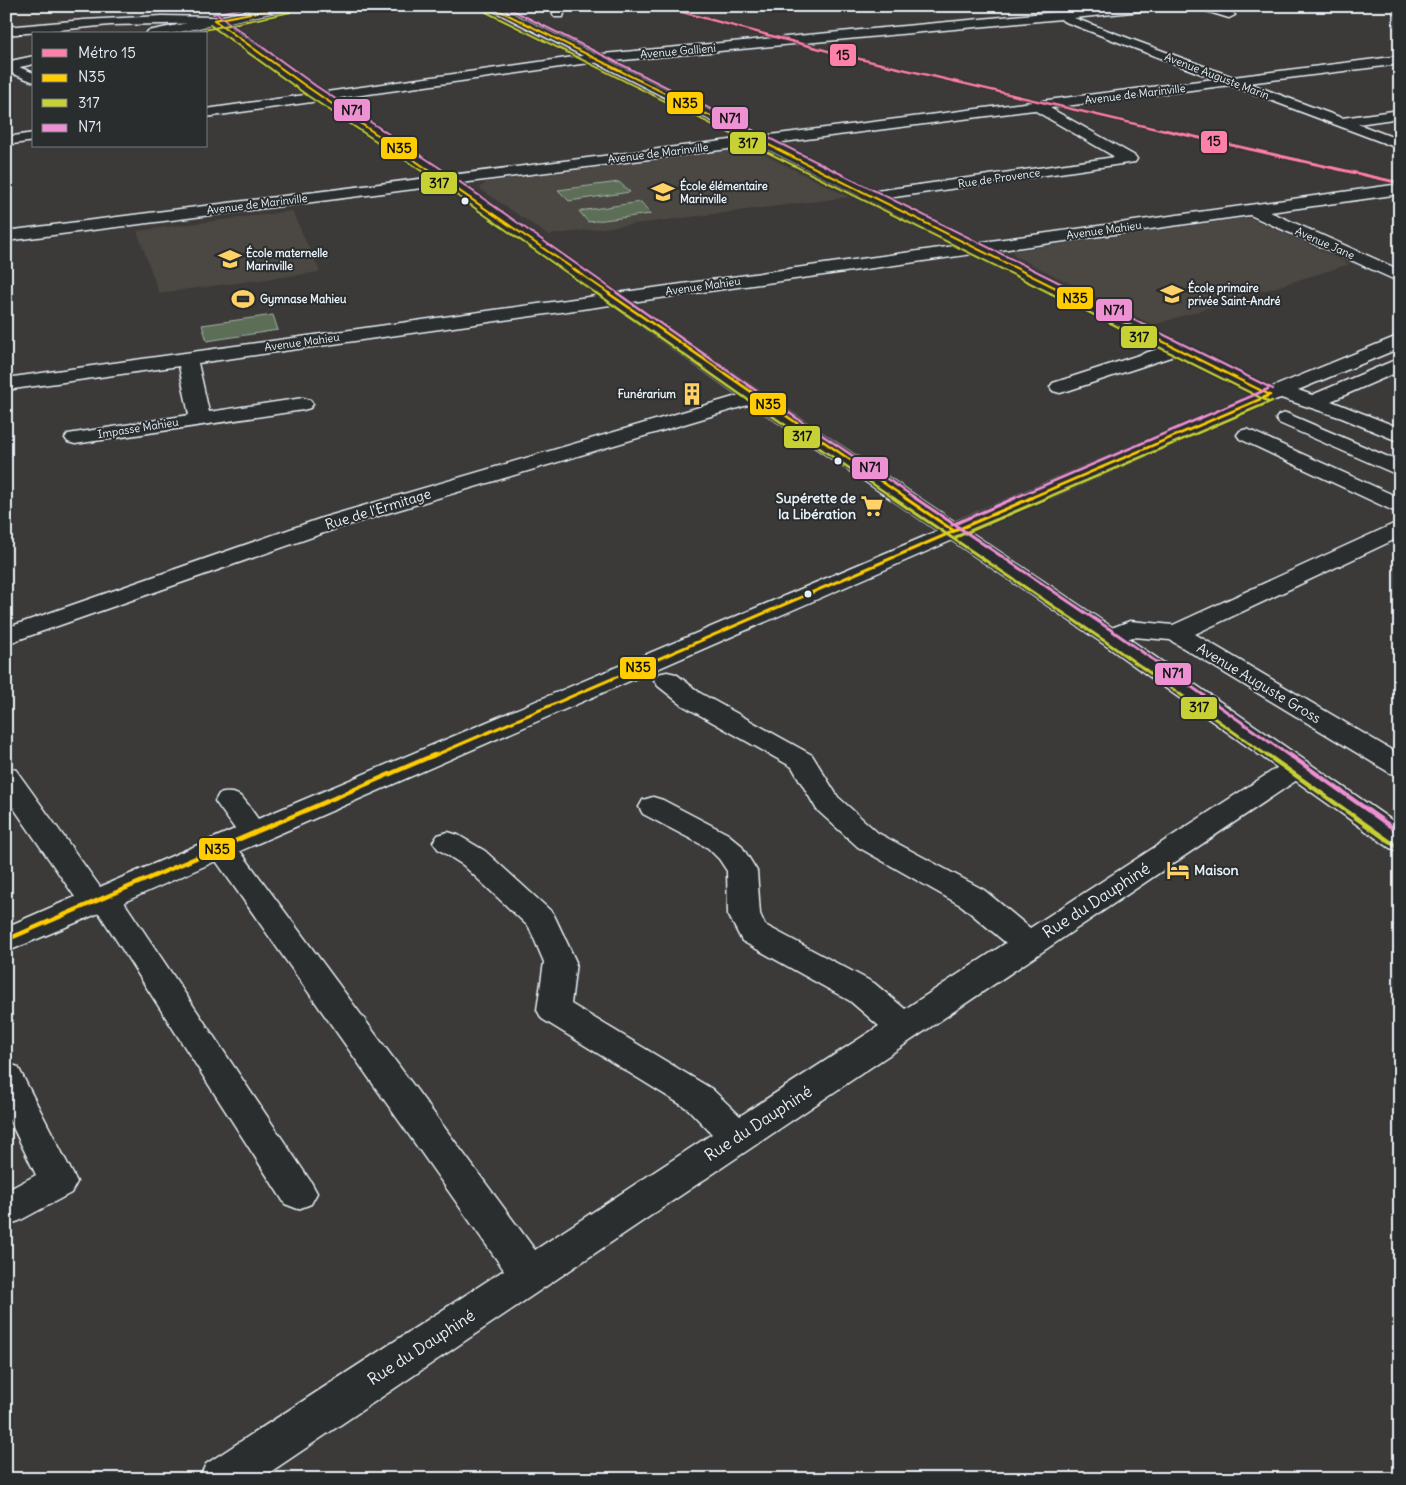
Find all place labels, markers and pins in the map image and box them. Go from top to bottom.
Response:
place label: École élémentaire Marinville [680,178,768,206]
school or university icon: École élémentaire Marinville [650,179,676,205]
unlabelled marker [460,196,470,206]
place label: École maternelle Marinville [246,245,328,273]
school or university icon: École maternelle Marinville [217,246,243,272]
place label: École primaire privée Saint-André [1188,280,1280,309]
school or university icon: École primaire privée Saint-André [1159,281,1185,307]
sports icon: Gymnase Mahieu [230,286,256,312]
place label: Gymnase Mahieu [260,292,347,307]
building icon: Funérarium [679,381,705,407]
place label: Funérarium [618,387,676,401]
unlabelled marker [833,456,843,466]
place label: Supérette de la Libération [776,489,856,523]
supermarket icon: Supérette de la Libération [859,493,885,519]
unlabelled marker [803,589,813,599]
hotel icon: Maison [1165,857,1191,883]
place label: Maison [1194,861,1239,879]

